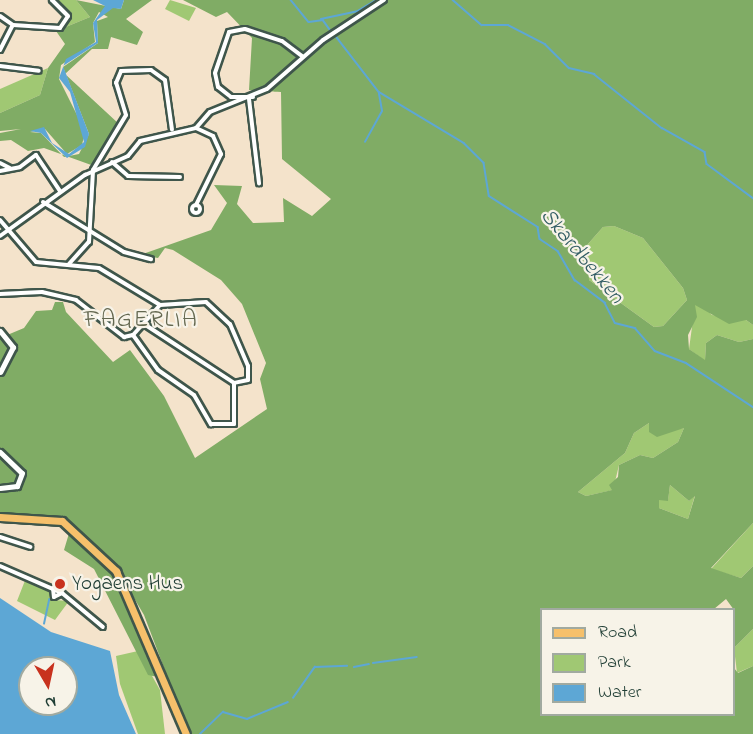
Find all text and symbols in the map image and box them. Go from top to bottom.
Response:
water label: Skardbekken [534,204,628,310]
district label: FAGERLIA [84,307,198,335]
place label: Yogaens Hus [72,571,183,597]
marker: Yogaens Hus [53,577,67,591]
legend [540,608,735,716]
text: Road [598,620,637,646]
text: Park [598,650,631,676]
north arrow [18,656,78,716]
text: Water [598,680,641,706]
text: N [43,689,58,715]

